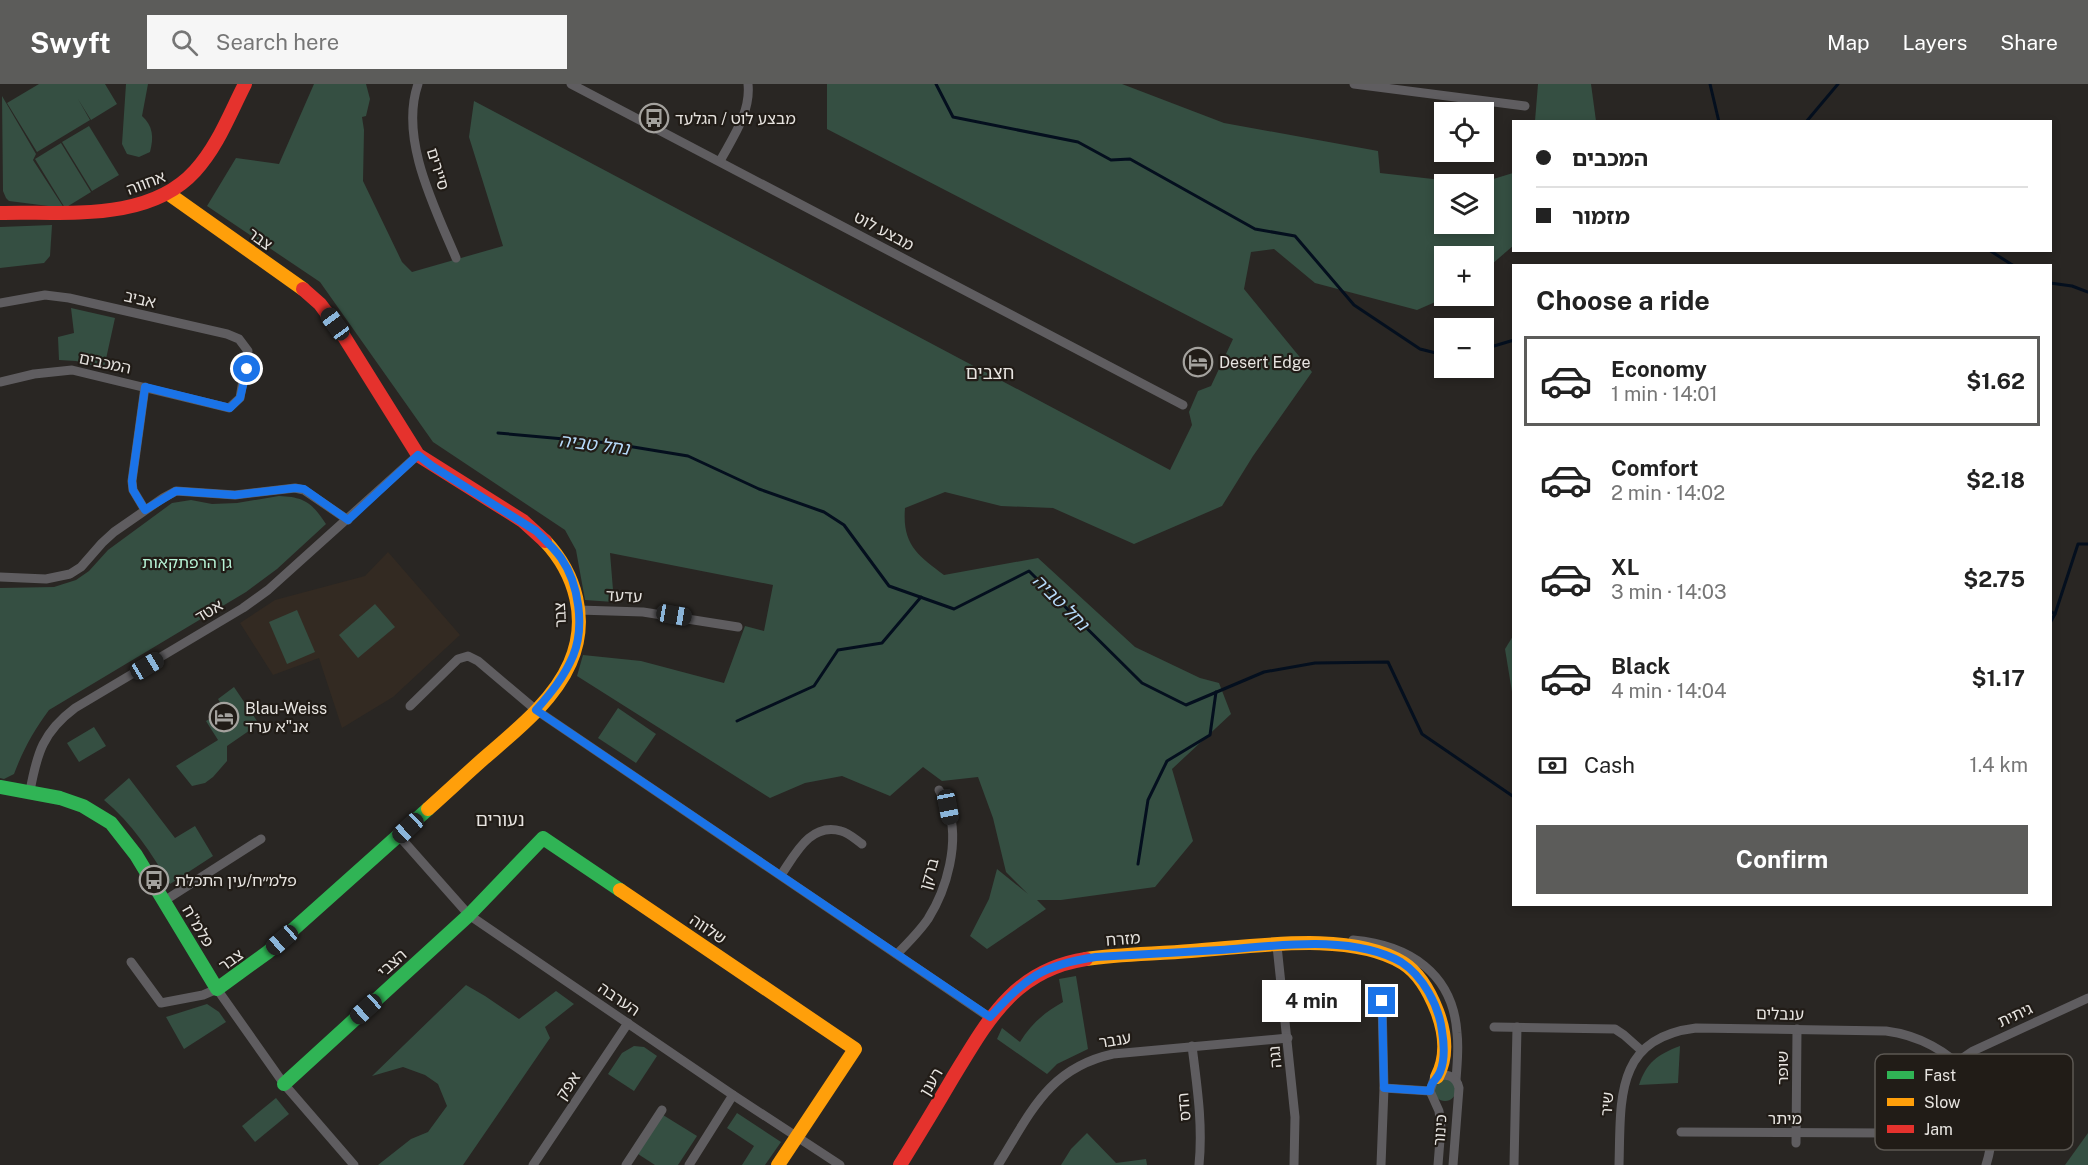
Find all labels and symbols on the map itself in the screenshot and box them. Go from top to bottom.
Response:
bus stop icon: מבצע לוט / הגלעד [638,102,670,134]
place label: מבצע לוט / הגלעד [675,109,796,128]
street label: סיירים [423,146,453,192]
street label: אחווה [124,167,168,199]
street label: מבצע לוט [851,207,917,255]
street label: צבר [244,224,276,254]
street label: אביב [122,286,158,312]
car [317,304,353,344]
hotel icon: Desert Edge [1182,346,1214,378]
street label: המכבים [77,348,133,378]
place label: Desert Edge [1219,353,1311,372]
route start [233,355,260,382]
district label: חצבים [966,362,1014,383]
water label: נחל טביה [558,429,631,459]
park label: גן הרפתקאות [142,553,232,572]
water label: נחל טביה [1029,570,1094,635]
street label: עדעד [605,586,643,606]
street label: אטד [192,595,226,627]
street label: צבר [550,602,570,628]
car [655,603,693,627]
car [127,649,167,683]
place label: Blau-Weiss אנ"א ערד [245,699,327,736]
hotel icon: Blau-Weiss אנ"א ערד [208,701,240,733]
car [936,788,960,826]
car [389,809,427,847]
district label: נעורים [475,809,525,830]
street label: ברקן [915,856,943,892]
bus stop icon: פלמ״ח/עין התכלת [138,864,170,896]
place label: פלמ״ח/עין התכלת [175,871,297,890]
street label: פלמ"ח [178,901,218,951]
street label: שלווה [686,910,730,948]
car [263,921,301,959]
street label: מזרח [1105,928,1141,950]
street label: צבר [215,945,247,975]
street label: הצבי [374,945,410,981]
street label: הערבה [594,978,644,1020]
callout: 4 min [1262,980,1361,1022]
route end [1368,987,1395,1014]
car [347,990,385,1028]
street label: גיתית [1995,999,2035,1031]
street label: ענבלים [1756,1004,1804,1024]
street label: ענבר [1097,1028,1133,1052]
street label: נגה [1265,1045,1285,1069]
street label: שופר [1773,1051,1792,1085]
legend [1875,1054,2073,1150]
street label: רענן [915,1065,947,1099]
text: Fast [1924,1066,1956,1085]
street label: אפק [552,1068,584,1104]
street label: שיר [1596,1091,1618,1117]
street label: הדס [1173,1092,1195,1122]
text: Slow [1924,1093,1961,1112]
street label: מיתר [1768,1109,1802,1128]
street label: כינור [1429,1113,1451,1147]
text: Jam [1924,1120,1953,1139]

